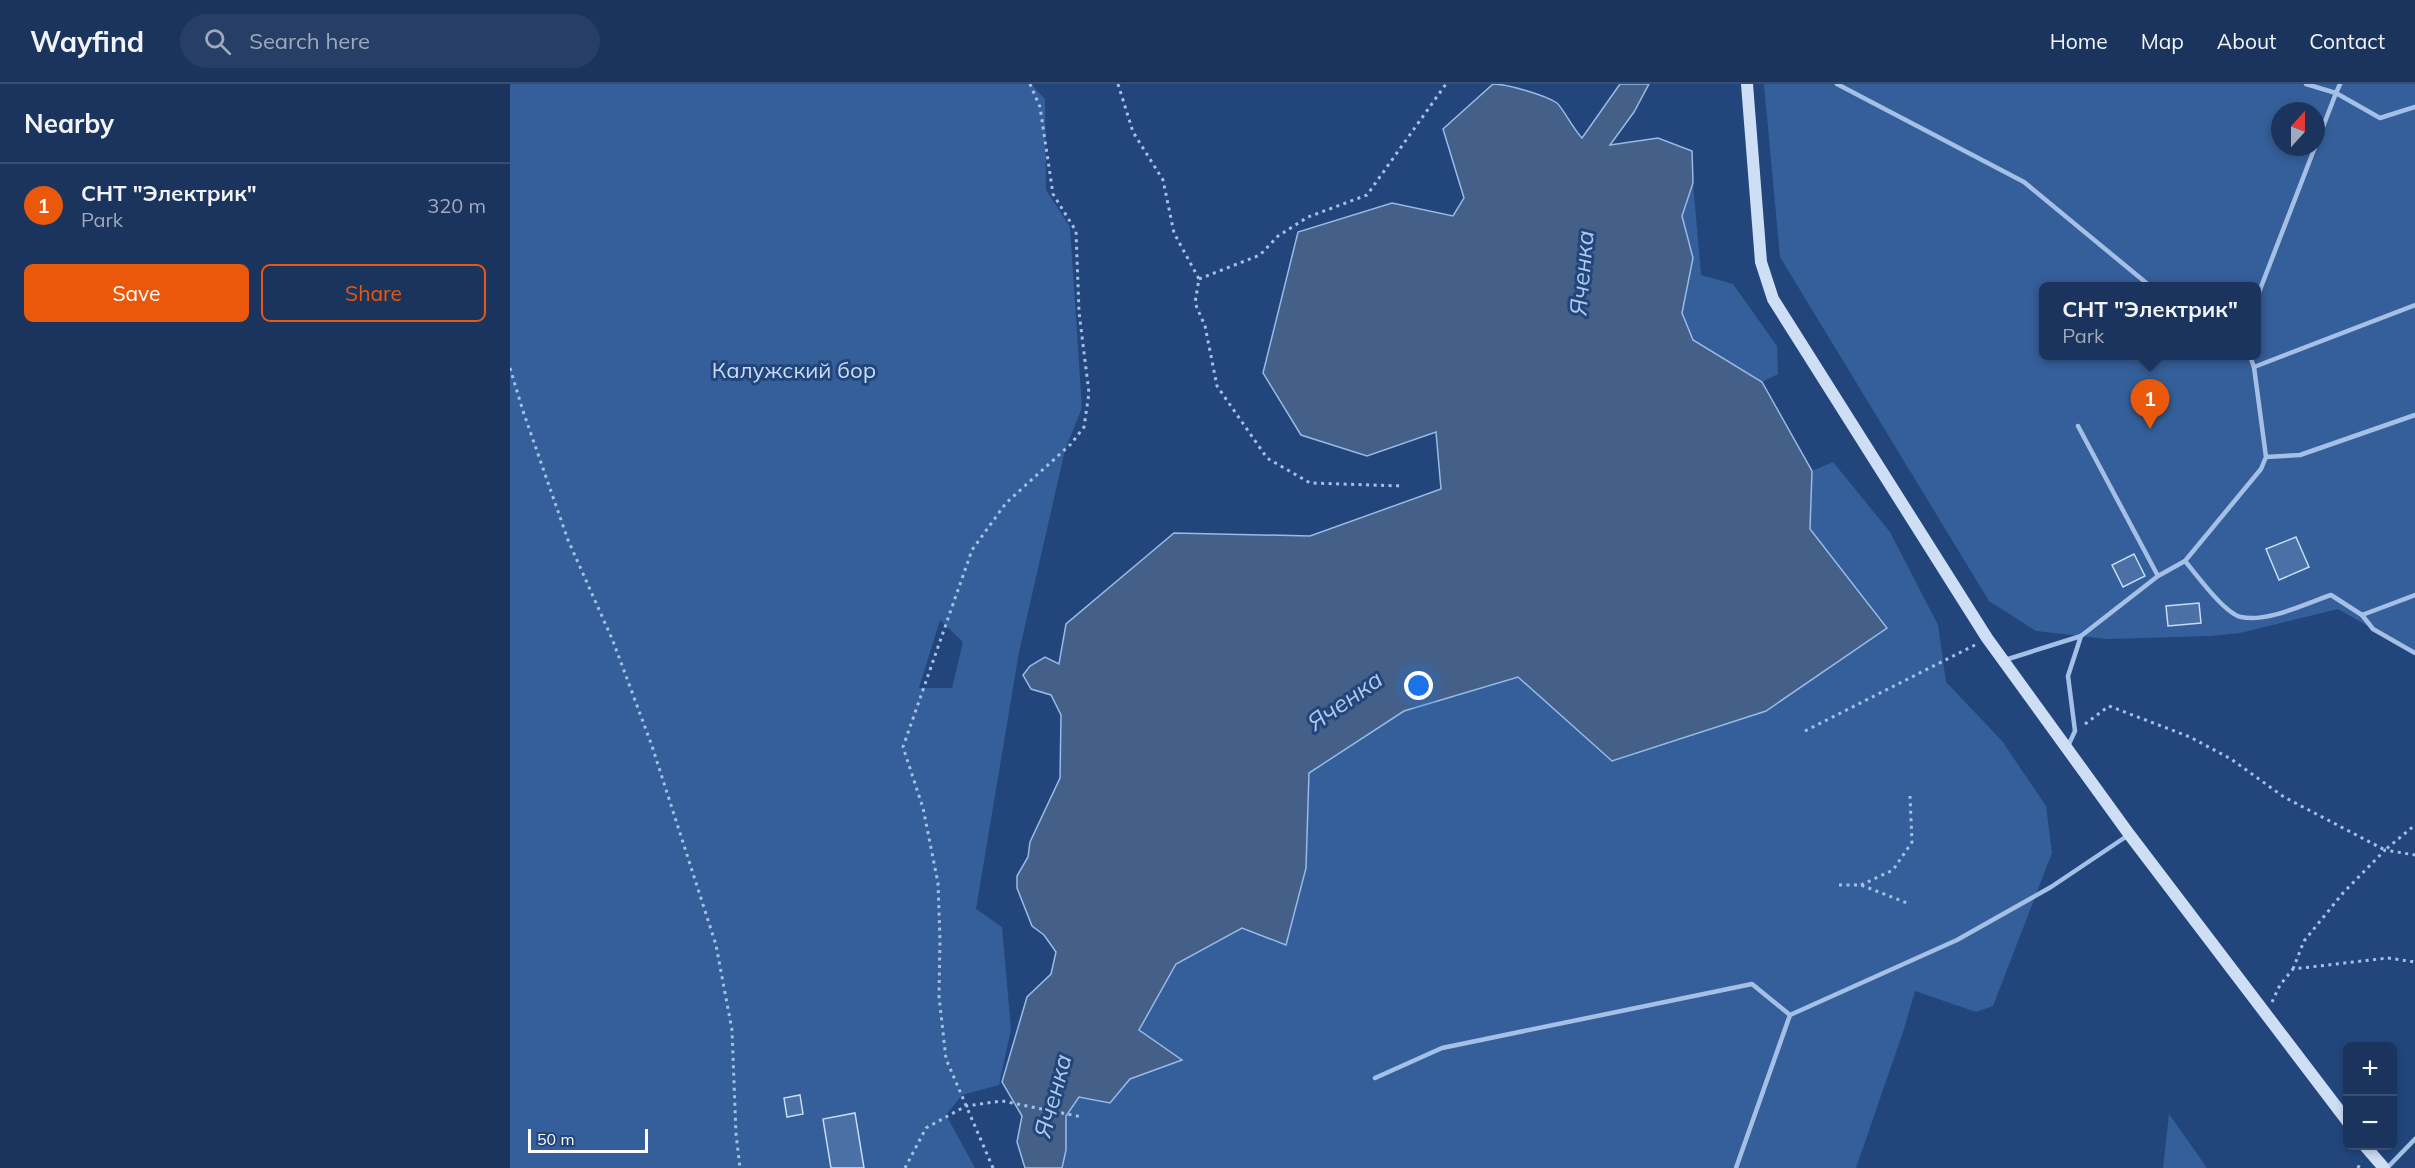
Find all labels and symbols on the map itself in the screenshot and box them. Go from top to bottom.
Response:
north arrow [2271,102,2325,156]
water label: Яченка [1562,229,1600,318]
park label: Калужский бор [712,356,876,384]
pin: 1 [2130,380,2170,429]
water label: Яченка [1300,663,1388,737]
your location [1404,671,1433,700]
water label: Яченка [1026,1051,1078,1142]
scale bar [528,1126,648,1154]

